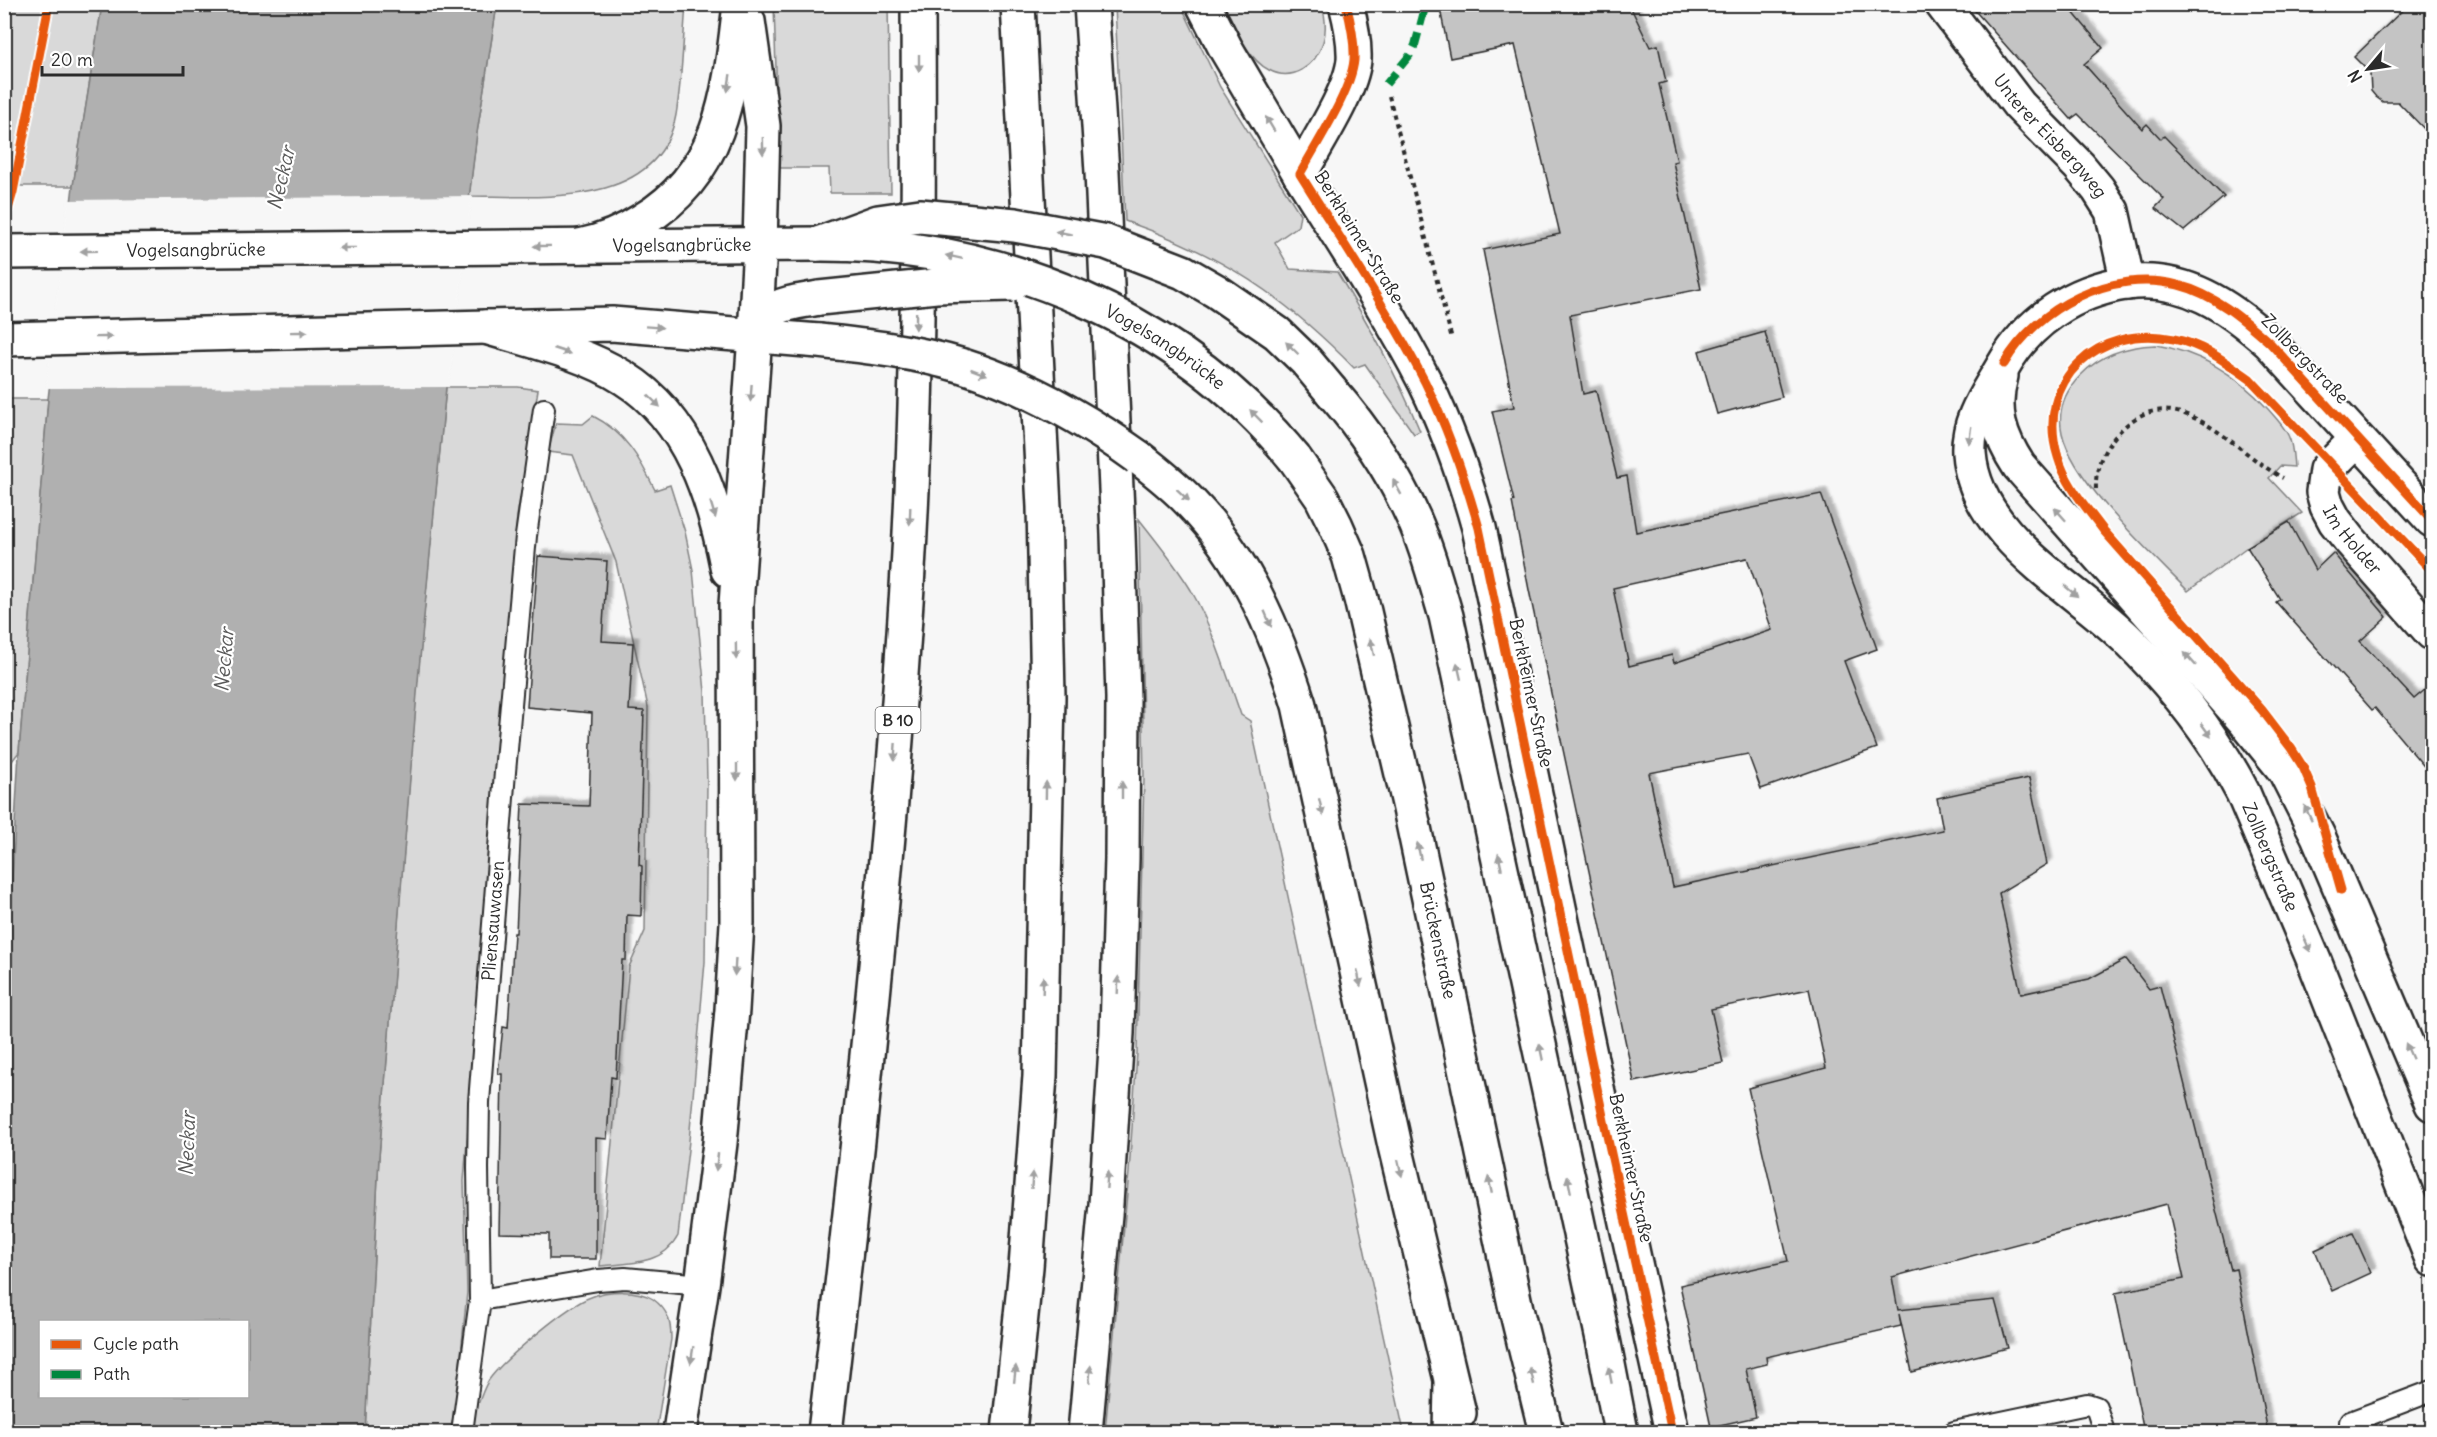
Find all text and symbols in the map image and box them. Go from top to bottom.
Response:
scale bar [42,39,183,77]
north arrow [2338,39,2398,99]
text: 20 m [51,48,93,71]
one-way arrow [914,53,923,72]
text: N [2343,67,2366,86]
street label: Unterer Eisbergweg [1988,69,2113,202]
one-way arrow [724,74,733,93]
one-way arrow [1265,116,1276,132]
one-way arrow [758,136,768,155]
water label: Neckar [261,141,301,212]
street label: Berkheimer Straße [1309,166,1409,307]
one-way arrow [1055,228,1074,237]
street label: Vogelsangbrücke [612,233,752,257]
street label: Vogelsangbrücke [126,237,266,262]
one-way arrow [532,241,551,251]
one-way arrow [337,243,356,253]
one-way arrow [79,246,98,256]
one-way arrow [945,251,963,261]
street label: Vogelsangbrücke [1101,299,1230,394]
street label: Zollbergstraße [2257,309,2354,408]
one-way arrow [911,311,921,330]
one-way arrow [645,323,664,332]
one-way arrow [289,328,308,337]
one-way arrow [94,333,113,342]
one-way arrow [1285,341,1299,355]
one-way arrow [553,347,571,356]
one-way arrow [970,367,988,377]
one-way arrow [746,384,756,403]
one-way arrow [646,394,661,408]
one-way arrow [1250,409,1264,423]
one-way arrow [1966,426,1975,445]
one-way arrow [1392,478,1402,495]
one-way arrow [1175,488,1190,502]
one-way arrow [709,501,719,519]
street label: Im Holder [2318,501,2387,580]
one-way arrow [906,506,915,525]
one-way arrow [2054,507,2067,522]
one-way arrow [2063,584,2079,597]
one-way arrow [1263,611,1273,629]
street label: Berkheimer Straße [1504,616,1559,770]
water label: Neckar [208,624,239,693]
one-way arrow [1367,638,1377,656]
one-way arrow [732,641,741,660]
one-way arrow [2184,652,2197,667]
one-way arrow [1454,661,1463,680]
road number: B 10 [876,707,920,733]
one-way arrow [2200,722,2212,738]
one-way arrow [890,743,900,762]
one-way arrow [732,763,742,782]
one-way arrow [1042,781,1051,800]
one-way arrow [1117,781,1127,800]
one-way arrow [1317,797,1326,816]
street label: Zollbergstraße [2237,799,2304,915]
one-way arrow [2303,805,2312,822]
one-way arrow [1414,841,1423,860]
one-way arrow [1495,852,1504,871]
street label: Pliensauwasen [477,860,509,982]
street label: Brückenstraße [1415,880,1462,1001]
one-way arrow [2303,935,2312,953]
one-way arrow [730,958,739,977]
one-way arrow [1355,969,1364,988]
one-way arrow [1038,976,1047,995]
one-way arrow [1113,976,1123,995]
one-way arrow [2404,1041,2414,1059]
one-way arrow [1536,1043,1545,1062]
street label: Berkheimer Straße [1604,1091,1659,1245]
water label: Neckar [173,1109,200,1177]
one-way arrow [713,1152,722,1171]
one-way arrow [1396,1159,1406,1178]
one-way arrow [1103,1170,1112,1189]
one-way arrow [1028,1171,1037,1190]
one-way arrow [1564,1175,1573,1194]
one-way arrow [1485,1176,1494,1195]
legend [39,1320,249,1398]
text: Cycle path [93,1332,179,1355]
one-way arrow [687,1345,696,1364]
text: Path [93,1362,130,1385]
one-way arrow [1010,1365,1020,1384]
one-way arrow [1085,1365,1095,1384]
one-way arrow [1605,1365,1614,1384]
one-way arrow [1526,1367,1536,1385]

